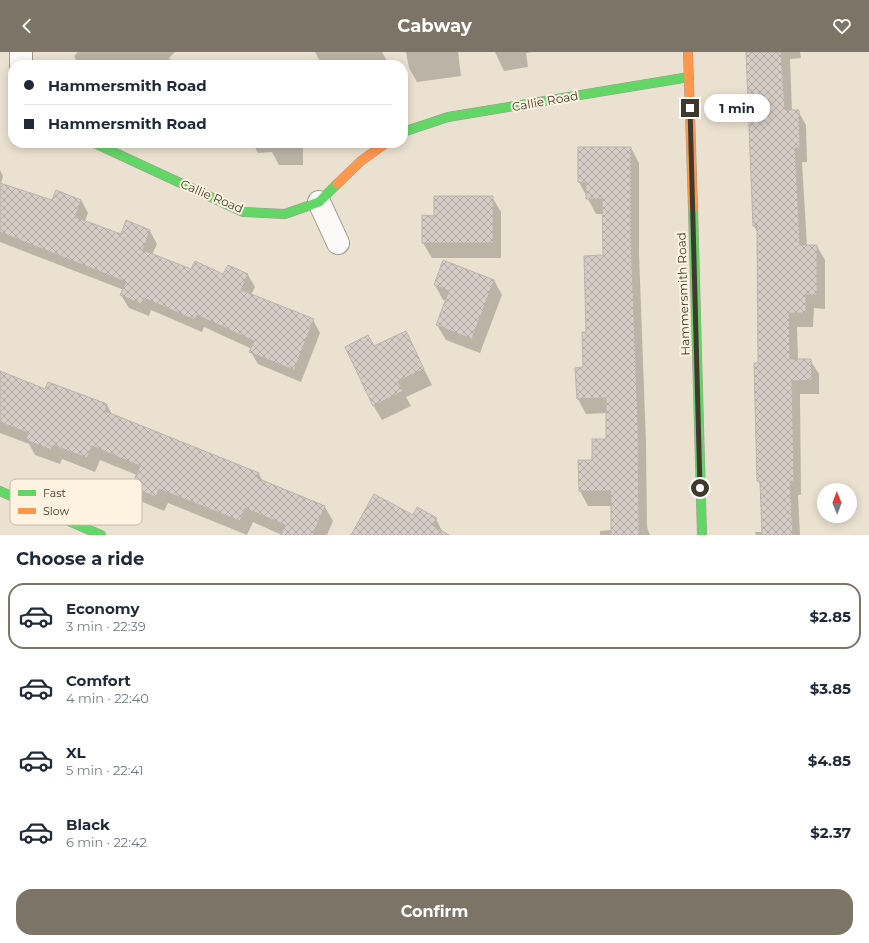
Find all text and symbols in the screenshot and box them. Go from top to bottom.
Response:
icon: back [16,15,38,37]
text: Cabway [397,15,472,37]
icon: heart [831,15,853,37]
text: Hammersmith Road [48,76,207,95]
street label: Callie Road [511,88,579,114]
callout: 1 min [704,94,770,122]
route end [681,99,699,117]
text: 1 min [719,100,755,116]
text: Hammersmith Road [48,114,207,133]
street label: Callie Road [178,176,246,216]
street label: Hammersmith Road [673,232,693,356]
legend [10,479,142,525]
route start [691,479,709,497]
north arrow [817,483,857,523]
map controls [817,483,857,523]
text: Fast [43,486,67,500]
text: Slow [43,504,69,518]
text: Choose a ride [16,548,144,570]
icon: car [18,598,54,634]
text: Economy [66,599,139,618]
text: $2.85 [810,607,851,626]
text: 3 min · 22:39 [66,618,146,634]
icon: car [18,670,54,706]
text: Comfort [66,671,131,690]
text: $3.85 [810,679,851,698]
text: 4 min · 22:40 [66,690,149,706]
icon: car [18,742,54,778]
text: XL [66,743,85,762]
text: $4.85 [808,751,851,770]
text: 5 min · 22:41 [66,762,143,778]
icon: car [18,814,54,850]
text: Black [66,815,110,834]
text: $2.37 [810,823,851,842]
text: 6 min · 22:42 [66,834,147,850]
button: Confirm [16,889,853,935]

